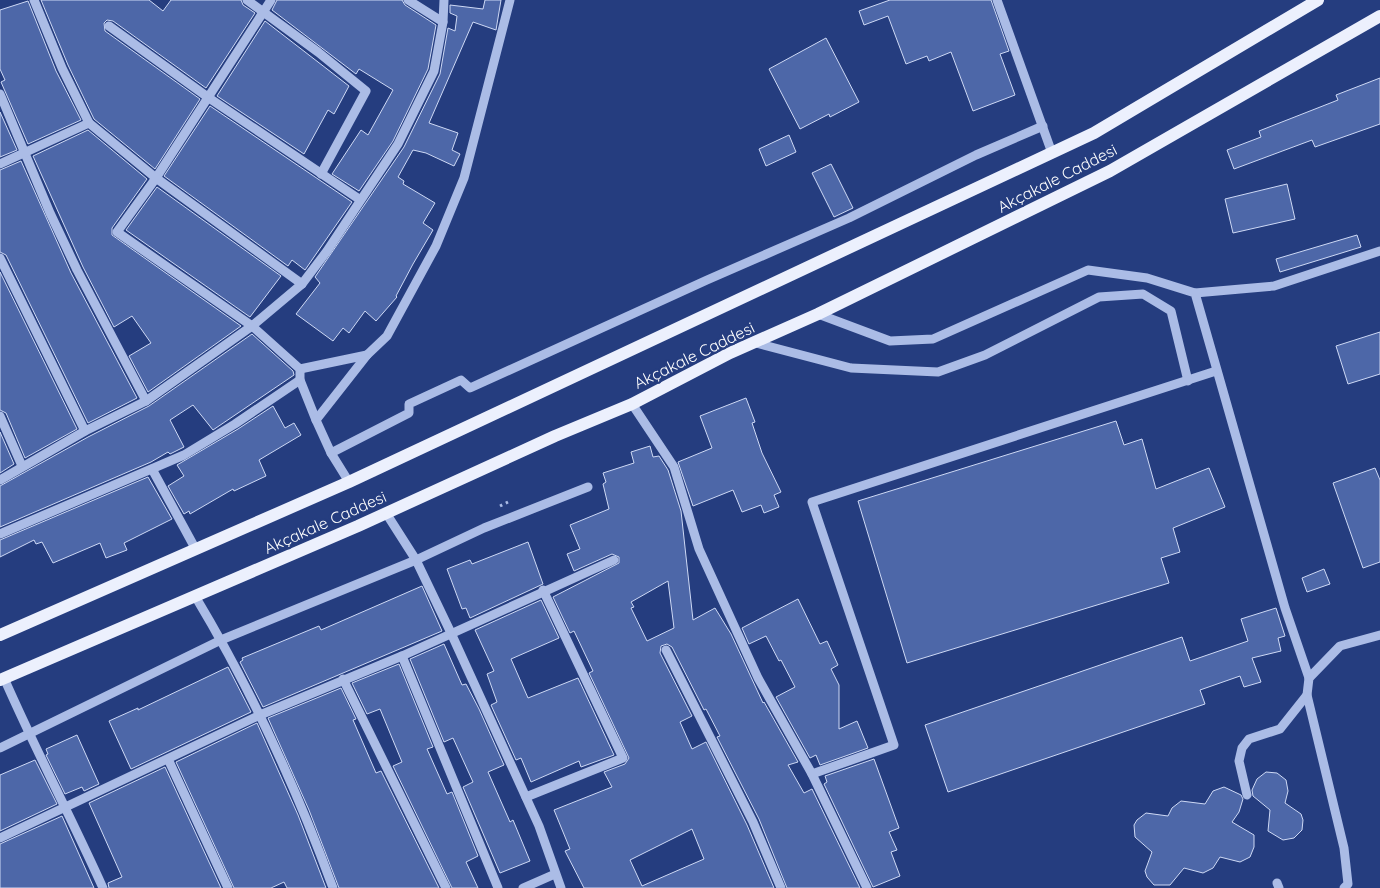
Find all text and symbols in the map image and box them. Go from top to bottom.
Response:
street label: Akçakale Caddesi [994,139,1120,217]
street label: Akçakale Caddesi [631,317,757,393]
street label: Akçakale Caddesi [261,486,389,558]

